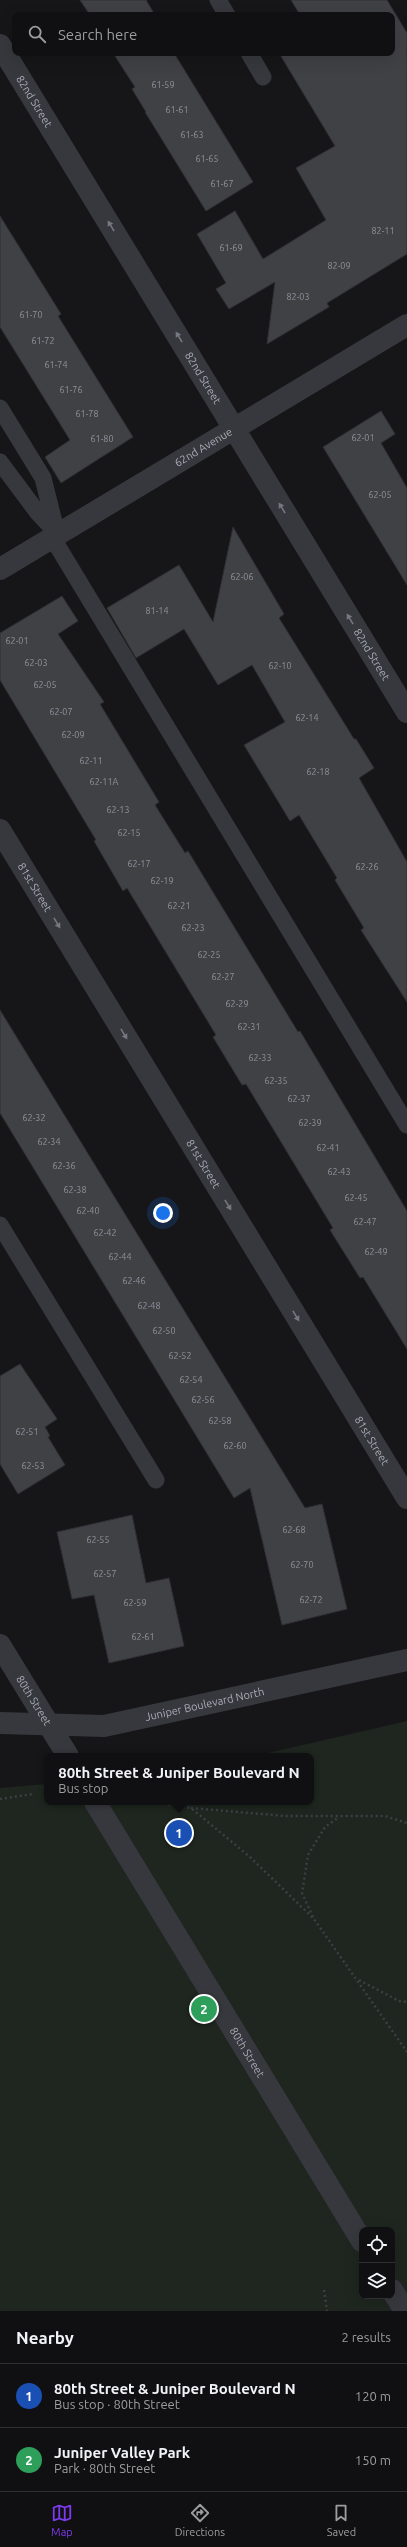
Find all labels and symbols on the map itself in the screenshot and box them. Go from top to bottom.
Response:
street label: 82nd Street [14,73,55,130]
house number: 61-59 [152,80,174,90]
house number: 61-61 [166,105,188,115]
house number: 61-63 [181,130,203,140]
house number: 61-65 [196,154,218,164]
house number: 61-67 [211,179,233,189]
one-way arrow [107,220,114,232]
house number: 82-11 [372,226,394,236]
house number: 61-69 [220,243,242,253]
house number: 82-09 [328,261,350,271]
house number: 82-03 [287,292,309,302]
house number: 61-70 [20,310,42,320]
one-way arrow [175,331,182,343]
house number: 61-72 [32,336,54,346]
street label: 82nd Street [183,350,224,407]
house number: 61-74 [45,360,67,370]
house number: 61-76 [60,385,82,395]
house number: 61-78 [76,409,98,419]
street label: 62nd Avenue [172,425,234,469]
house number: 62-01 [352,433,374,443]
house number: 61-80 [91,434,113,444]
house number: 62-05 [369,490,391,500]
one-way arrow [279,502,286,514]
house number: 62-06 [231,572,253,582]
house number: 81-14 [146,606,168,616]
one-way arrow [347,613,354,625]
street label: 82nd Street [352,626,393,683]
house number: 62-01 [6,636,28,646]
house number: 62-03 [25,658,47,668]
house number: 62-10 [269,661,291,671]
house number: 62-05 [34,680,56,690]
house number: 62-07 [50,707,72,717]
house number: 62-14 [296,713,318,723]
house number: 62-09 [62,730,84,740]
house number: 62-11 [80,756,102,766]
house number: 62-18 [307,767,329,777]
house number: 62-11A [90,777,119,787]
house number: 62-13 [107,805,129,815]
house number: 62-15 [118,828,140,838]
house number: 62-17 [128,859,150,869]
street label: 81st Street [15,861,55,914]
house number: 62-26 [356,862,378,872]
house number: 62-19 [151,876,173,886]
house number: 62-21 [168,901,190,911]
one-way arrow [53,917,60,929]
house number: 62-23 [182,923,204,933]
house number: 62-25 [198,950,220,960]
house number: 62-27 [212,972,234,982]
house number: 62-29 [226,999,248,1009]
house number: 62-31 [238,1022,260,1032]
one-way arrow [121,1028,128,1040]
house number: 62-33 [249,1053,271,1063]
house number: 62-35 [265,1076,287,1086]
house number: 62-37 [288,1094,310,1104]
house number: 62-32 [23,1113,45,1123]
house number: 62-39 [299,1118,321,1128]
house number: 62-34 [38,1137,60,1147]
street label: 81st Street [184,1137,223,1191]
house number: 62-41 [317,1143,339,1153]
house number: 62-36 [53,1161,75,1171]
house number: 62-43 [328,1167,350,1177]
house number: 62-38 [64,1185,86,1195]
house number: 62-45 [345,1193,367,1203]
one-way arrow [225,1199,232,1211]
your location [153,1203,173,1223]
house number: 62-40 [77,1206,99,1216]
house number: 62-47 [354,1217,376,1227]
house number: 62-42 [94,1228,116,1238]
house number: 62-49 [365,1247,387,1257]
house number: 62-44 [109,1252,131,1262]
house number: 62-46 [123,1276,145,1286]
house number: 62-48 [138,1301,160,1311]
one-way arrow [292,1311,300,1321]
house number: 62-50 [153,1326,175,1336]
house number: 62-52 [169,1351,191,1361]
house number: 62-54 [180,1375,202,1385]
house number: 62-56 [192,1395,214,1405]
street label: 81st Street [353,1414,392,1468]
house number: 62-58 [209,1416,231,1426]
house number: 62-51 [16,1427,38,1437]
house number: 62-60 [224,1441,246,1451]
house number: 62-53 [22,1461,44,1471]
house number: 62-68 [283,1525,305,1535]
house number: 62-55 [87,1535,109,1545]
house number: 62-70 [291,1560,313,1570]
house number: 62-57 [94,1569,116,1579]
house number: 62-72 [300,1595,322,1605]
house number: 62-59 [124,1598,146,1608]
house number: 62-61 [132,1632,154,1642]
street label: 80th Street [14,1673,54,1728]
street label: Juniper Boulevard North [144,1685,265,1723]
pin: 1 [166,1818,192,1848]
pin: 2 [191,1994,217,2024]
street label: 80th Street [227,2025,267,2080]

